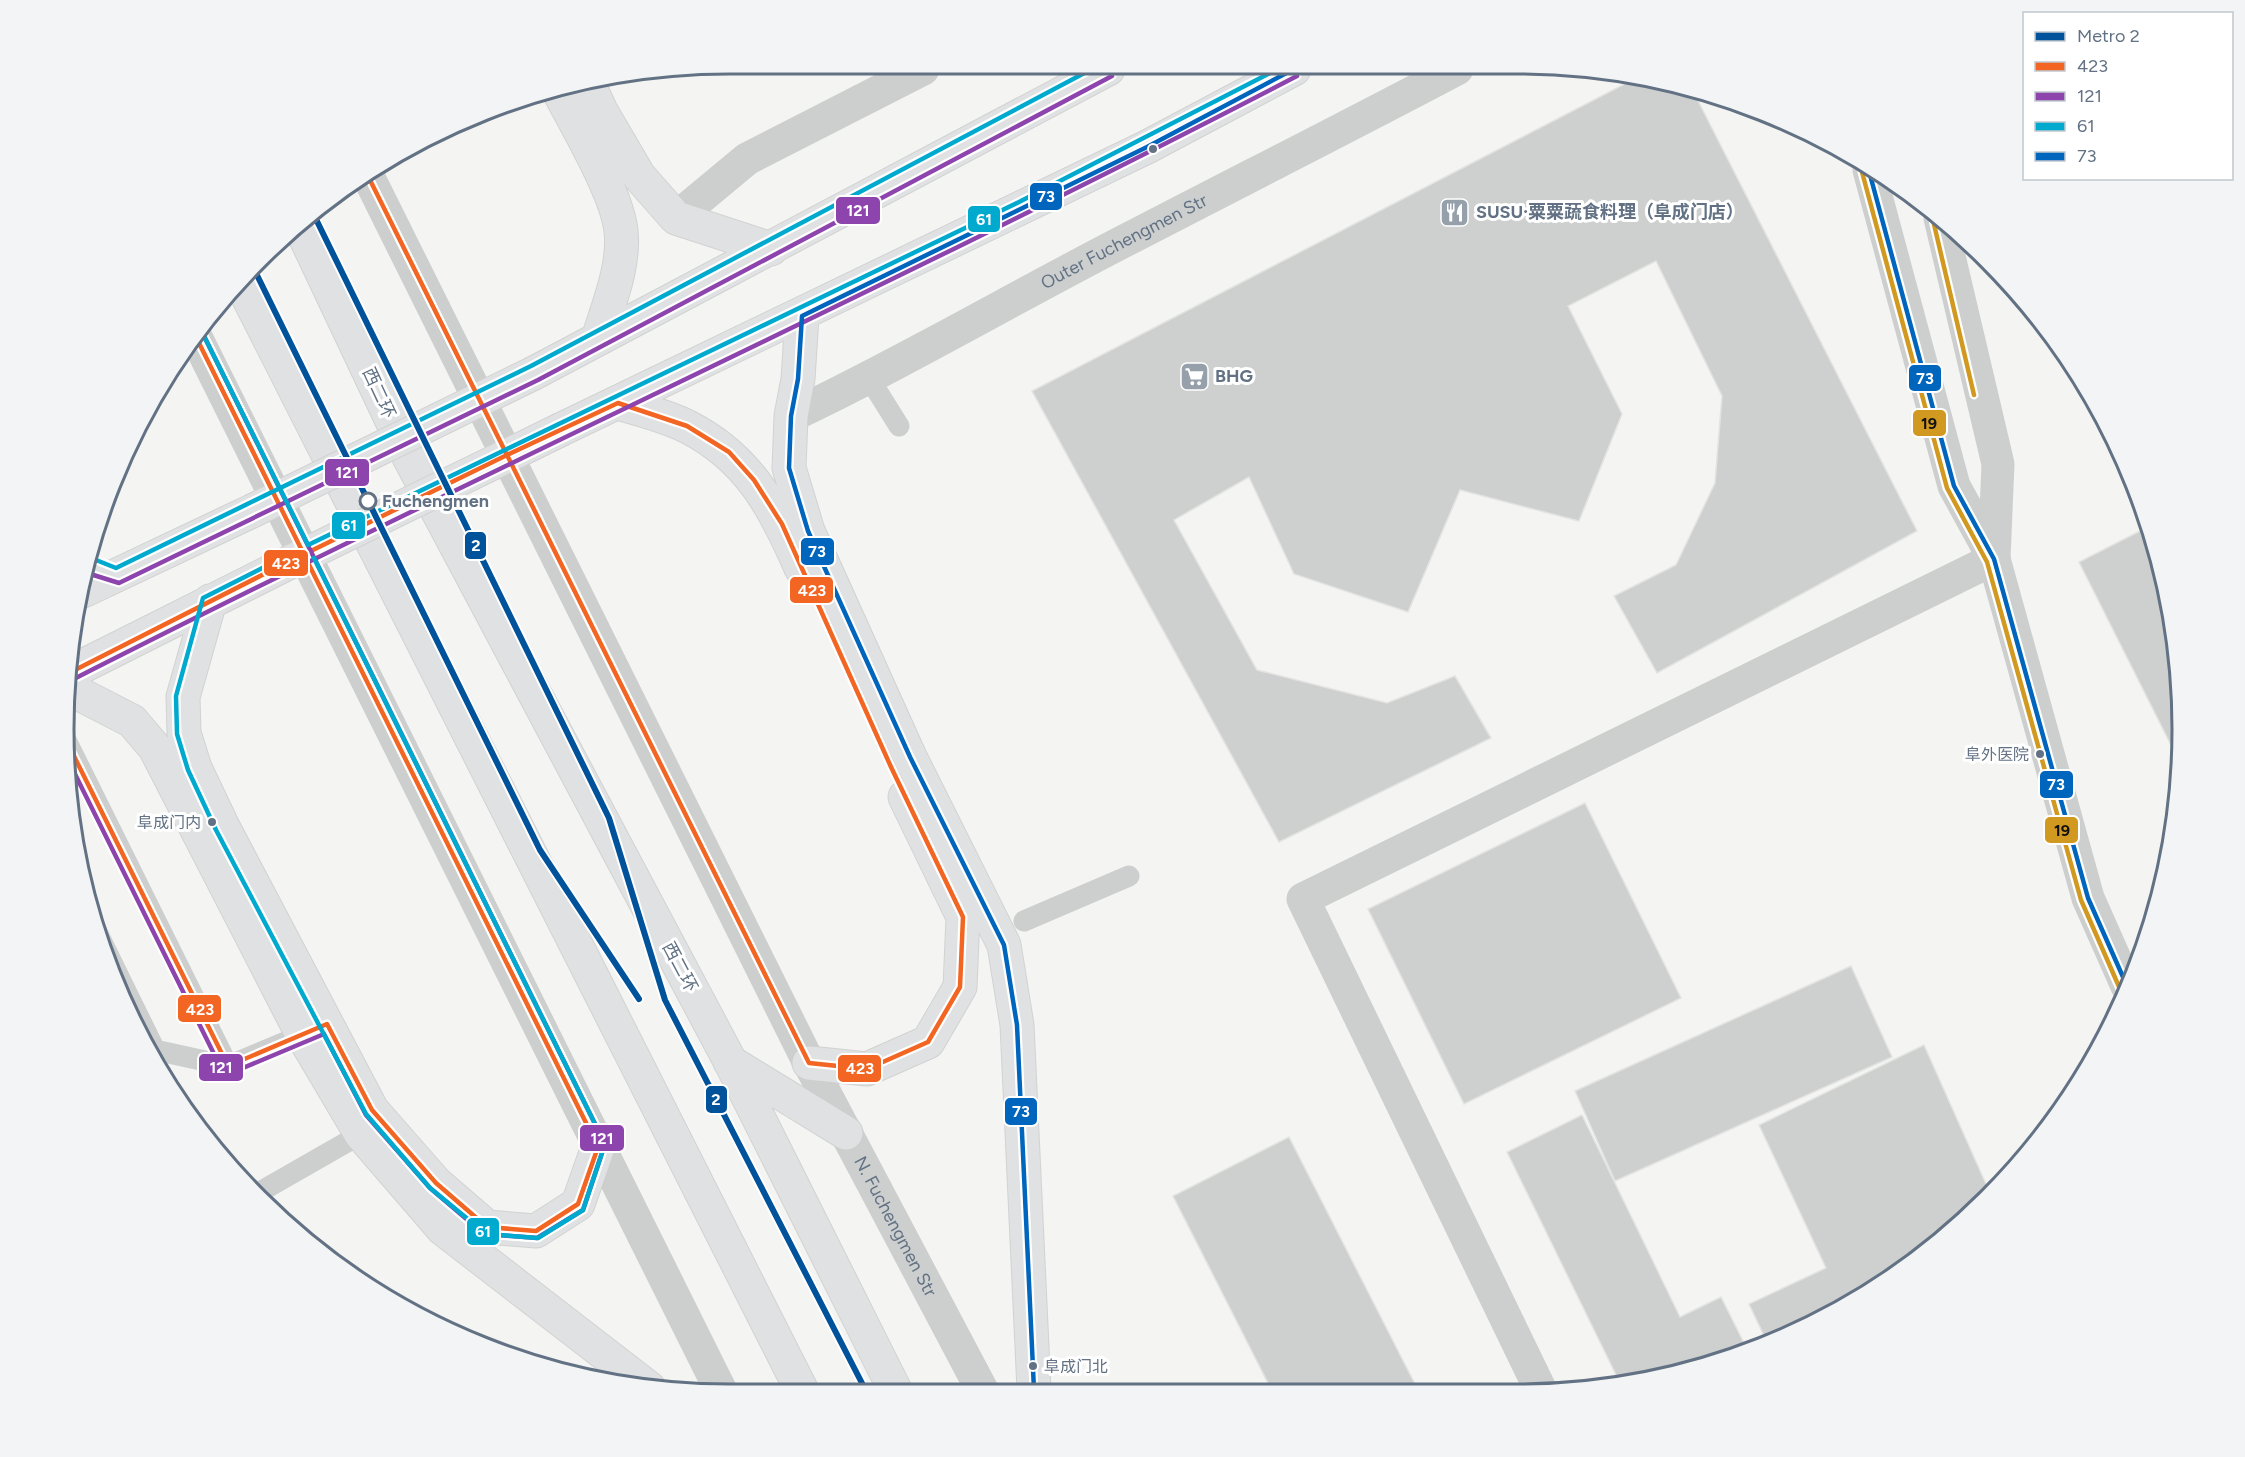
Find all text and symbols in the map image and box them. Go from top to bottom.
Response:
legend [2023,12,2233,180]
text: Metro 2 [2077,25,2140,47]
text: 423 [2077,55,2108,77]
text: 121 [2077,85,2102,107]
text: 61 [2077,115,2095,137]
unlabelled marker [1147,143,1159,155]
text: 73 [2077,145,2096,167]
line badge: 73 [1029,182,1063,211]
text: 73 [1037,187,1055,206]
street label: Outer Fuchengmen Str [1037,189,1211,294]
line badge: 121 [835,196,881,225]
restaurant icon: SUSU·粟粟蔬食料理（阜成门店） [1439,196,1471,228]
text: 121 [847,201,869,220]
place label: SUSU·粟粟蔬食料理（阜成门店） [1476,201,1744,223]
line badge: 61 [967,205,1001,233]
text: 61 [976,210,992,229]
supermarket icon: BHG [1178,360,1210,392]
street label: 西二环 [358,364,400,422]
line badge: 73 [1908,364,1942,392]
place label: BHG [1215,365,1253,387]
text: 73 [1916,369,1934,388]
line badge: 19 [1912,409,1947,437]
text: 19 [1921,414,1937,433]
line badge: 121 [324,458,370,487]
text: 121 [336,463,358,482]
place label: Fuchengmen [382,490,489,512]
marker: Fuchengmen [359,492,377,510]
line badge: 61 [331,511,366,540]
text: 61 [341,516,357,535]
line badge: 2 [464,531,487,560]
text: 2 [471,536,481,555]
line badge: 73 [800,537,835,566]
text: 73 [808,542,826,561]
line badge: 423 [263,549,309,577]
text: 423 [272,554,300,573]
line badge: 423 [789,576,834,604]
text: 423 [798,581,826,600]
place label: 阜外医院 [1965,745,2029,764]
marker: 阜外医院 [2034,748,2046,760]
line badge: 73 [2039,770,2074,799]
text: 73 [2047,775,2065,794]
place label: 阜成门内 [137,813,201,832]
marker: 阜成门内 [206,816,218,828]
line badge: 19 [2044,816,2079,844]
text: 19 [2054,821,2070,840]
street label: 西二环 [658,938,702,996]
line badge: 423 [177,994,222,1023]
text: 423 [186,1000,214,1019]
line badge: 121 [198,1053,244,1082]
line badge: 423 [837,1054,882,1083]
text: 121 [210,1058,232,1077]
text: 423 [846,1059,874,1078]
line badge: 2 [705,1085,728,1114]
text: 2 [711,1090,721,1109]
line badge: 73 [1004,1097,1038,1126]
text: 73 [1012,1102,1030,1121]
line badge: 121 [579,1124,625,1152]
text: 121 [591,1129,613,1148]
street label: N. Fuchengmen Str [849,1153,942,1300]
line badge: 61 [466,1217,500,1246]
text: 61 [475,1222,491,1241]
place label: 阜成门北 [1044,1357,1108,1376]
marker: 阜成门北 [1027,1360,1039,1372]

